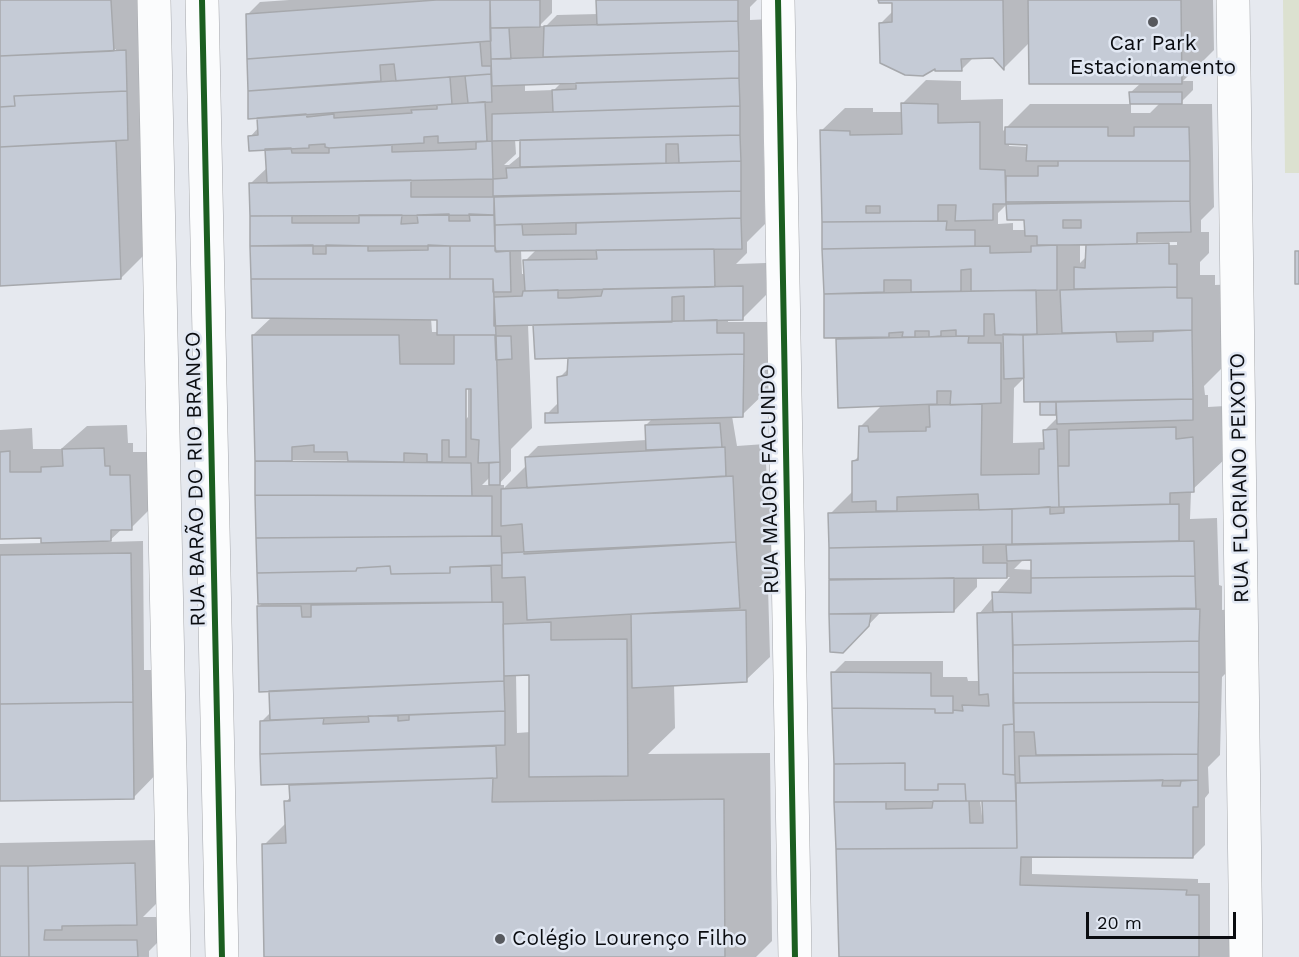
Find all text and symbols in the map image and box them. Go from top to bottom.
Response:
marker: Car Park Estacionamento [1146,15,1160,29]
place label: Car Park Estacionamento [1070,31,1236,81]
street label: RUA BARÃO DO RIO BRANCO [181,331,211,627]
street label: RUA FLORIANO PEIXOTO [1225,353,1255,603]
street label: RUA MAJOR FACUNDO [755,364,785,594]
scale bar [1089,900,1239,938]
text: 20 m [1097,912,1142,933]
place label: Colégio Lourenço Filho [512,926,747,952]
marker: Colégio Lourenço Filho [493,932,507,946]

